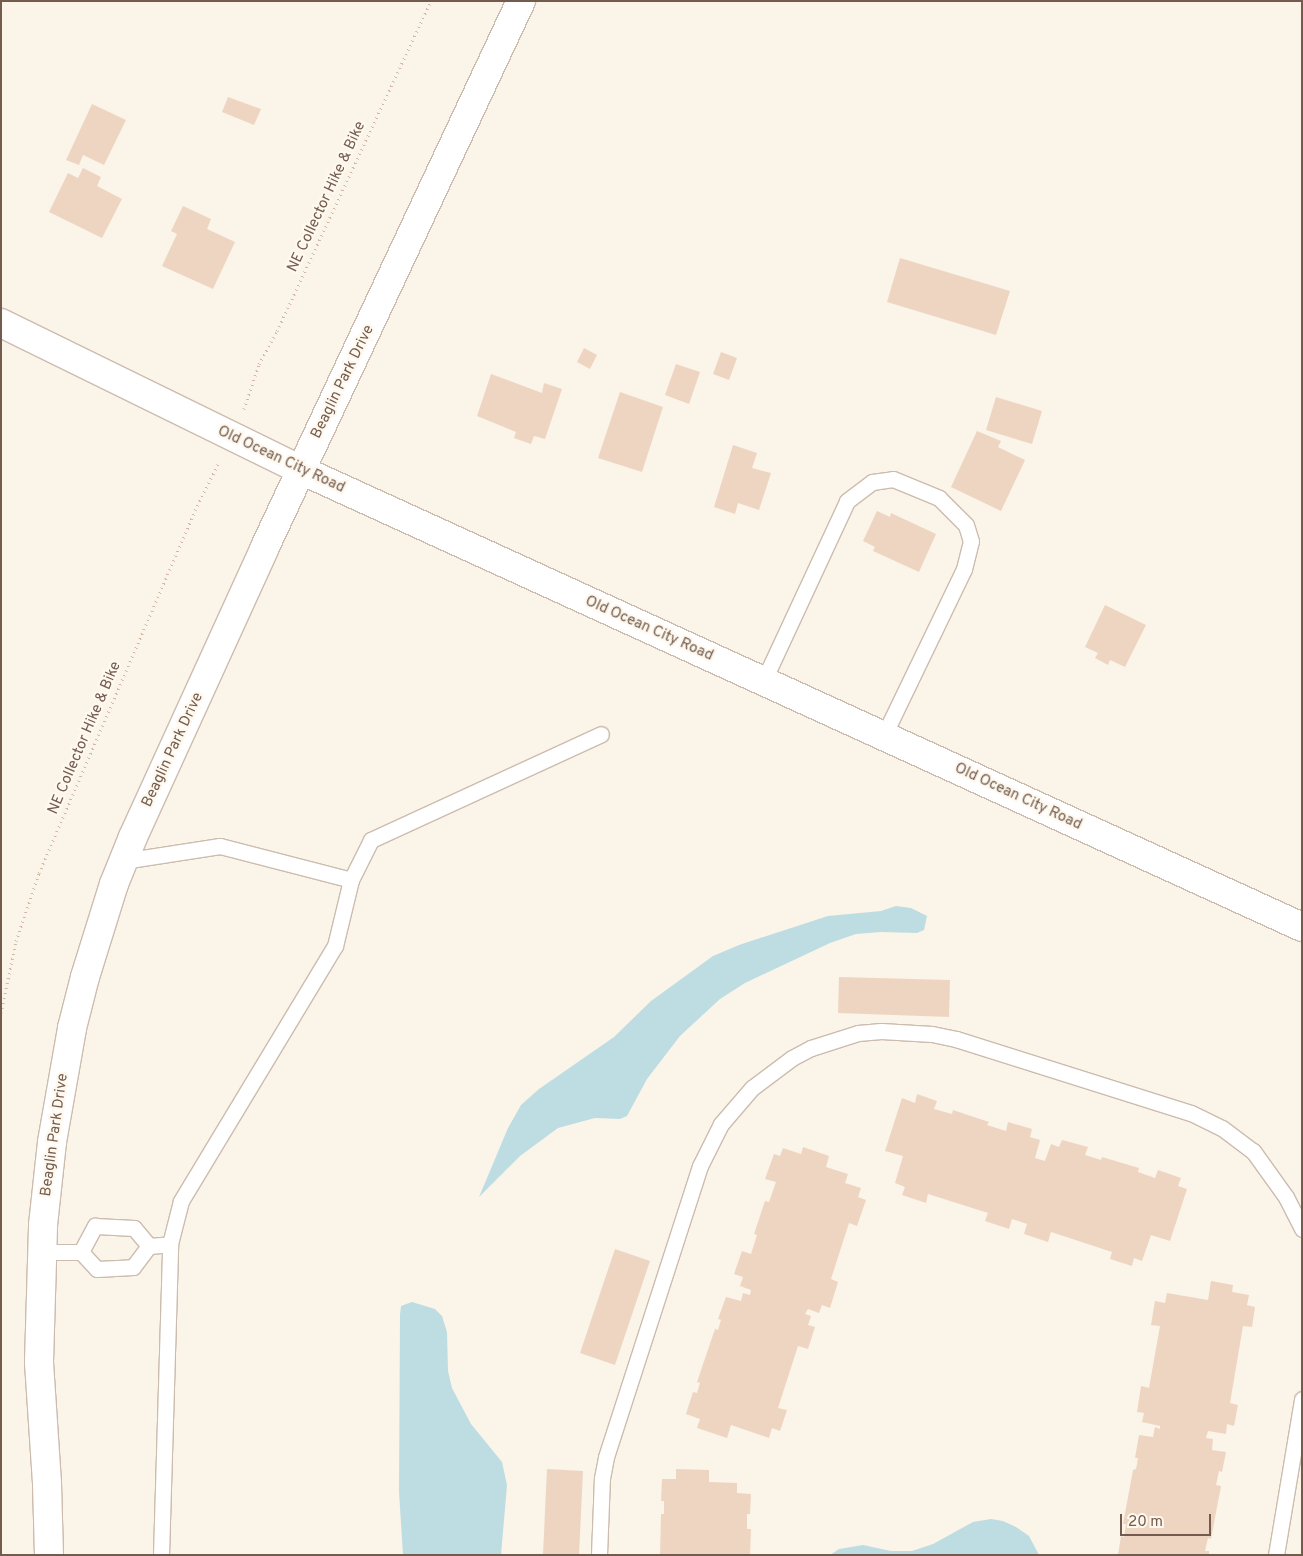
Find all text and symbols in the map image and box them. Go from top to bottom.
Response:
street label: NE Collector Hike & Bike [284,119,370,275]
street label: Beaglin Park Drive [308,322,378,442]
street label: Old Ocean City Road [214,423,348,497]
street label: Old Ocean City Road [582,593,716,665]
street label: NE Collector Hike & Bike [45,659,125,817]
street label: Beaglin Park Drive [139,690,207,810]
street label: Old Ocean City Road [951,760,1085,834]
street label: Beaglin Park Drive [37,1072,73,1198]
scale bar [1123,1504,1214,1536]
text: 20 m [1128,1513,1163,1532]

